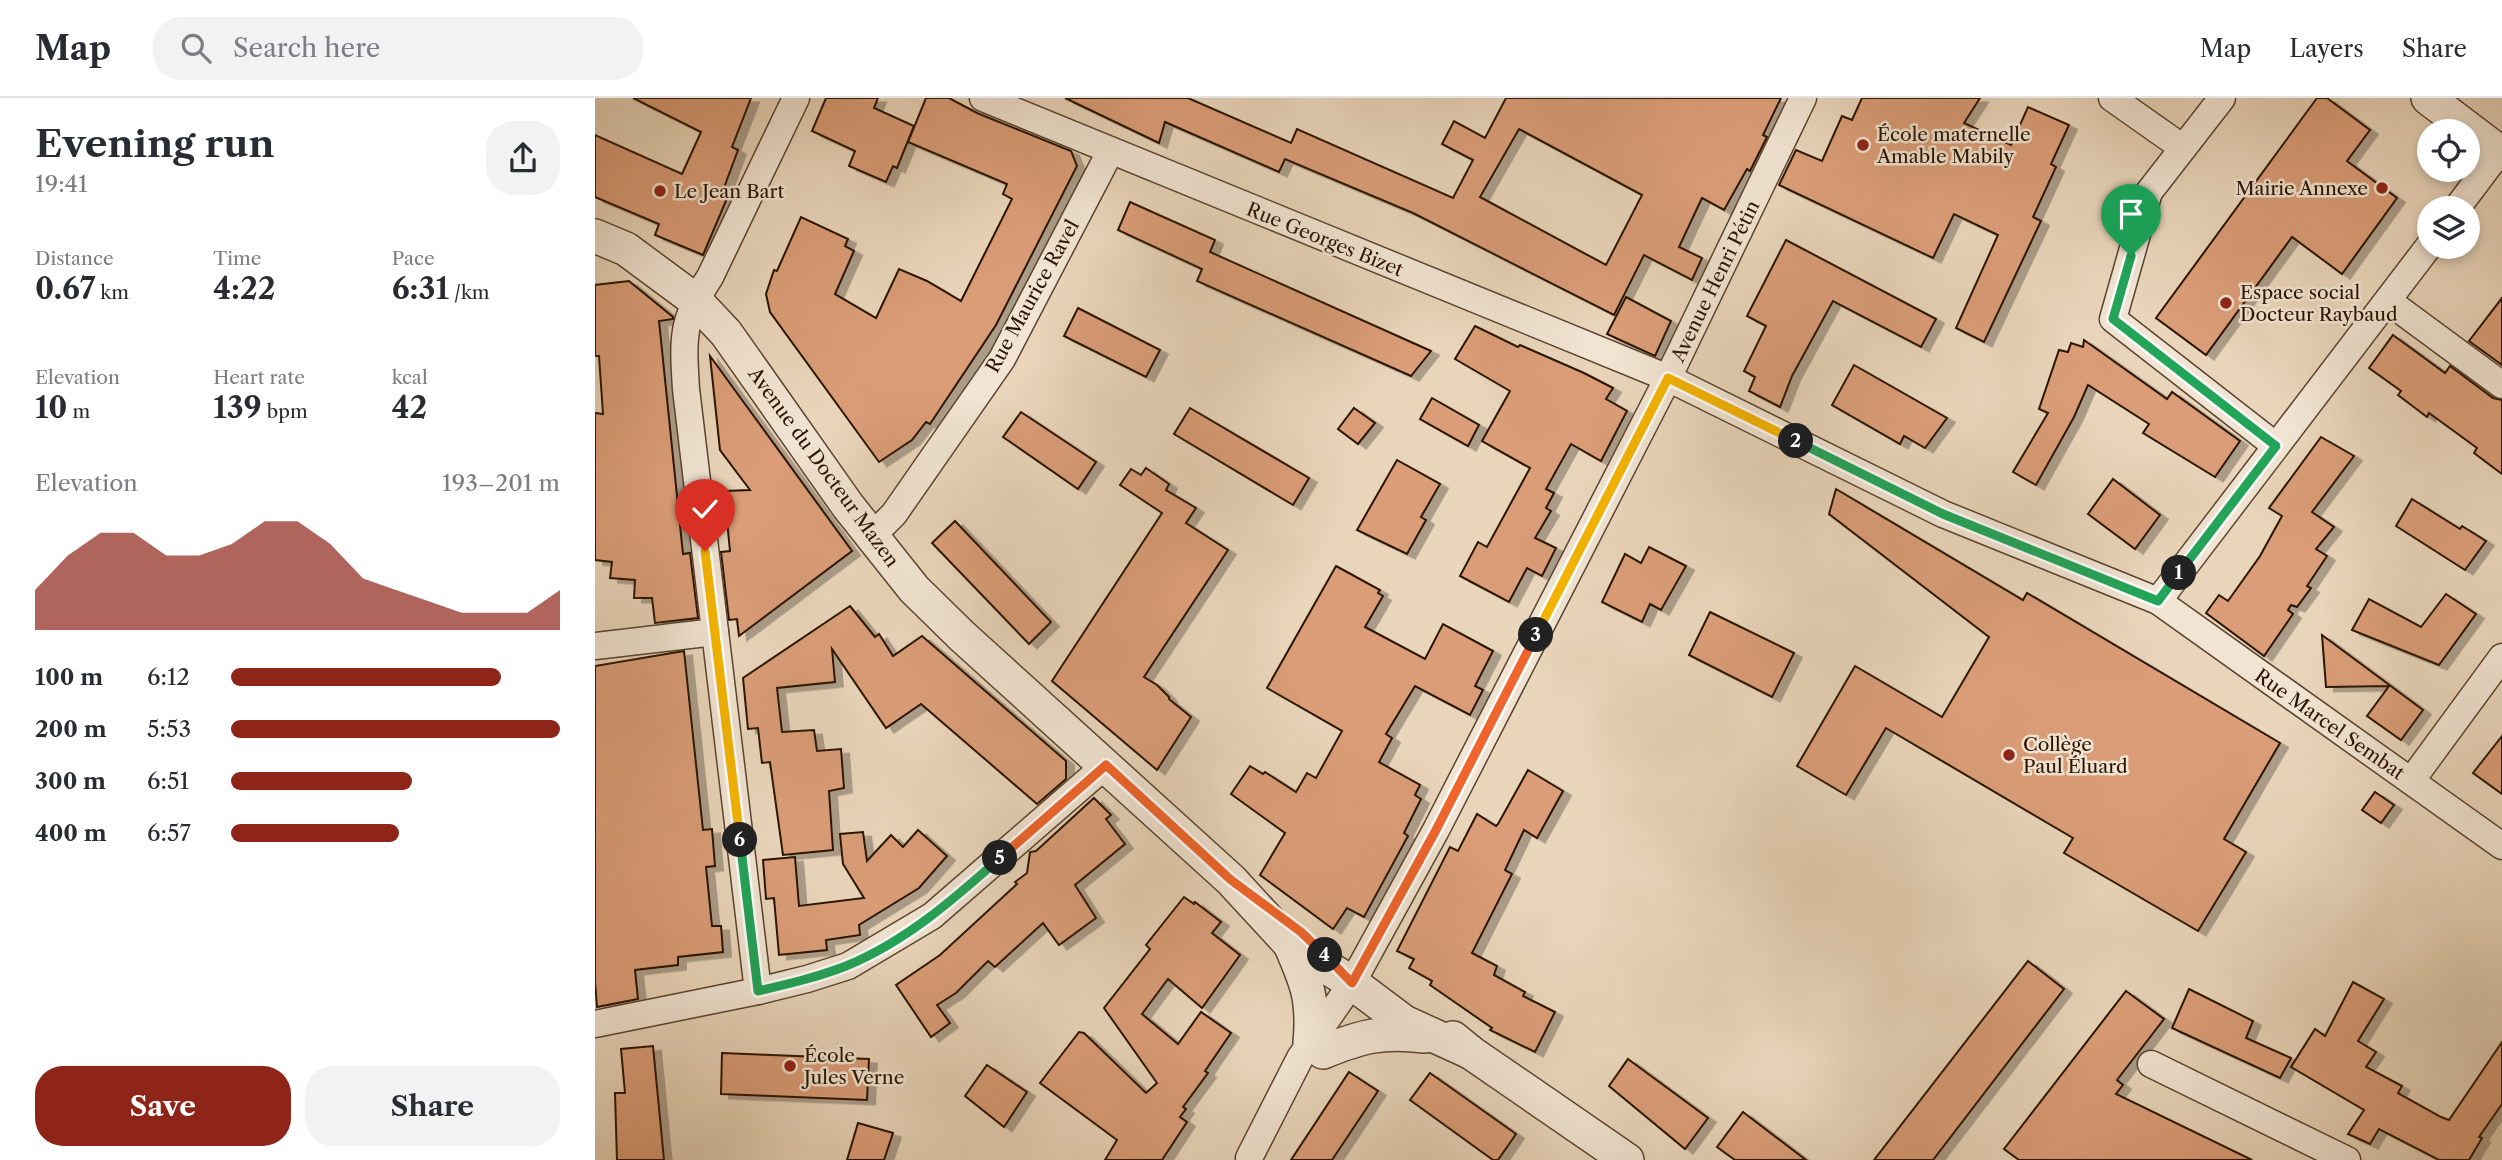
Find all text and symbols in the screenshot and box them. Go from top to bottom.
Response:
search box [153,17,643,80]
text: Map [35,28,111,69]
icon: search [177,29,215,67]
text: Search here [233,32,380,64]
text: Map [2200,34,2251,63]
text: Layers [2289,34,2364,63]
text: Share [2402,34,2467,63]
map controls [2417,119,2480,259]
button: locate [2417,119,2480,182]
text: Evening run [35,120,275,167]
button: share [486,121,560,195]
place label: École maternelle Amable Mabily [1876,123,2031,168]
marker: École maternelle Amable Mabily [1855,137,1871,153]
text: 19:41 [35,170,88,198]
place label: Mairie Annexe [2235,177,2368,200]
place label: Le Jean Bart [674,180,785,203]
marker: Mairie Annexe [2374,180,2390,196]
marker: Le Jean Bart [652,183,668,199]
pin [2101,184,2161,256]
icon: arrive [2112,195,2150,233]
button: layers [2417,196,2480,259]
street label: Avenue Henri Pétin [1666,197,1765,367]
street label: Rue Georges Bizet [1243,198,1407,281]
street label: Rue Maurice Ravel [981,216,1084,377]
text: Distance [35,247,114,270]
text: Time [213,247,261,270]
text: Pace [392,247,435,270]
text: 0.67 [35,270,95,307]
text: 4:22 [213,270,275,307]
text: 6:31 [392,270,449,307]
text: km [95,281,129,304]
text: /km [449,281,490,304]
place label: Espace social Docteur Raybaud [2240,281,2398,326]
marker: Espace social Docteur Raybaud [2218,295,2234,311]
street label: Avenue du Docteur Mazen [743,362,904,572]
text: Elevation [35,366,120,389]
text: Heart rate [213,366,305,389]
text: kcal [392,366,428,389]
text: 10 [35,389,67,426]
text: 139 [213,389,262,426]
text: 42 [392,389,427,426]
text: m [67,400,90,423]
text: bpm [262,400,308,423]
pin: 2 [1779,424,1813,458]
text: 2 [1790,429,1801,452]
text: Elevation [35,469,138,497]
text: 193–201 m [442,469,560,497]
pin [675,479,735,551]
icon: check [686,490,724,528]
pin: 1 [2161,556,2197,590]
text: 1 [2174,561,2183,584]
pin: 3 [1518,618,1553,652]
text: 3 [1530,623,1541,646]
text: 100 m [35,663,103,691]
text: 6:12 [147,663,190,691]
street label: Rue Marcel Sembat [2250,664,2409,785]
text: 200 m [35,715,107,743]
text: 5:53 [147,715,191,743]
place label: Collège Paul Éluard [2023,733,2128,778]
marker: Collège Paul Éluard [2001,747,2017,763]
text: 300 m [35,767,106,795]
text: 6:51 [147,767,189,795]
text: 400 m [35,819,107,847]
text: 6:57 [147,819,191,847]
pin: 6 [723,822,757,858]
text: 6 [734,828,745,851]
pin: 5 [983,840,1017,876]
text: 5 [994,846,1005,869]
pin: 4 [1307,938,1343,972]
text: 4 [1319,943,1330,966]
place label: École Jules Verne [801,1044,904,1089]
marker: École Jules Verne [782,1058,798,1074]
button: Save [35,1066,291,1146]
button: Share [305,1066,560,1146]

